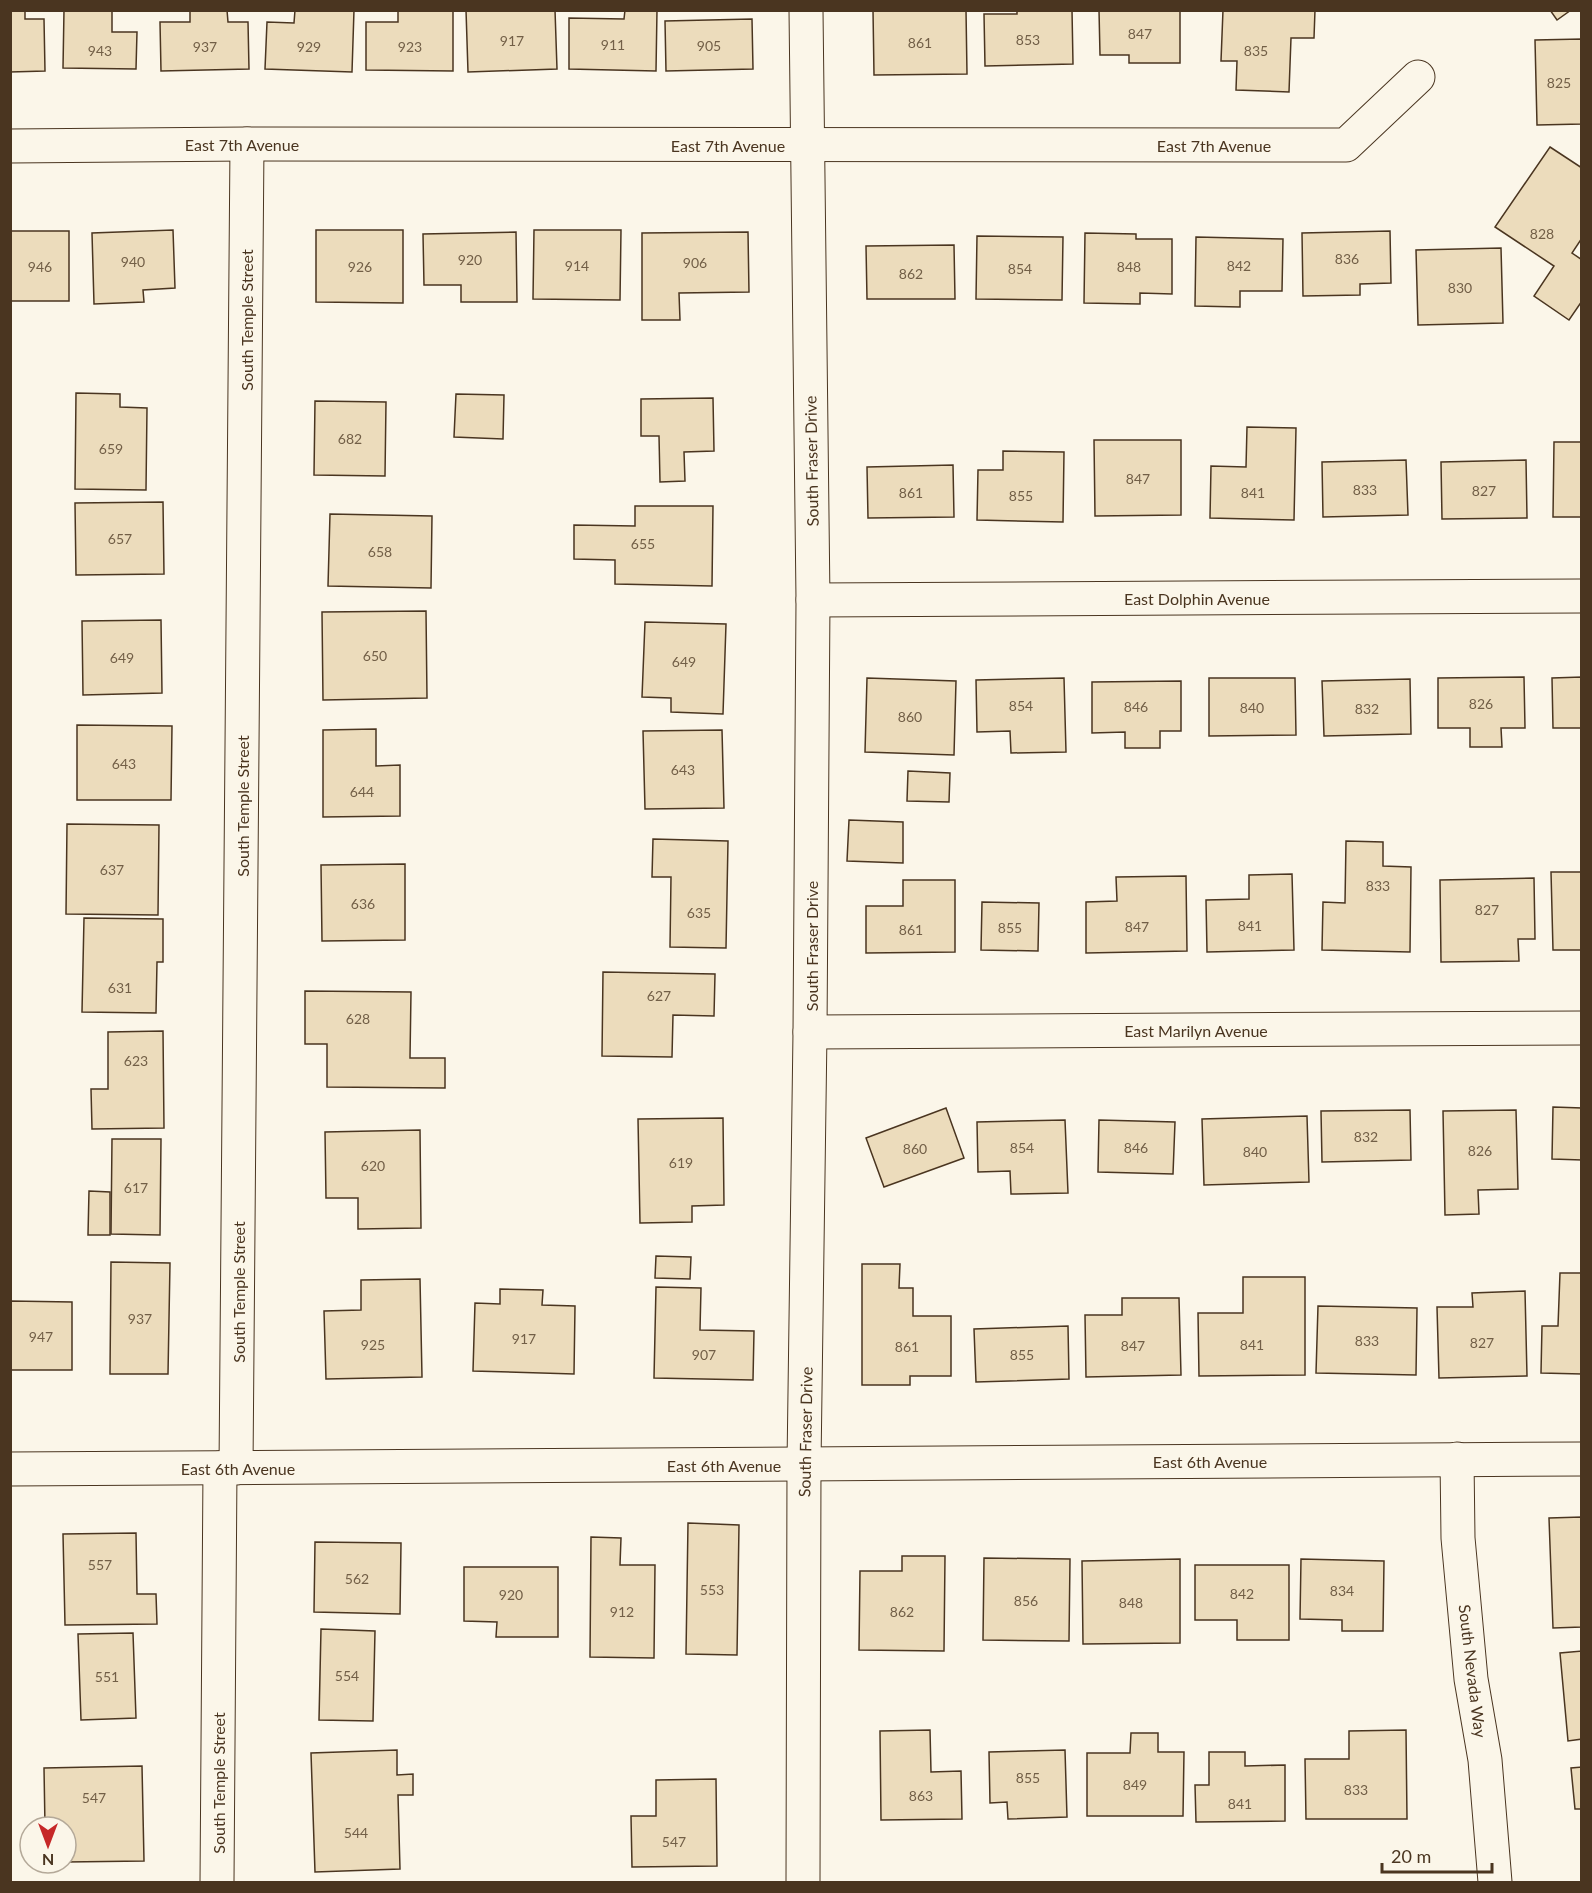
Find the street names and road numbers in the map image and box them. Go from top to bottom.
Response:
street label: East 7th Avenue [185,135,299,154]
street label: East 7th Avenue [671,136,785,155]
street label: East 7th Avenue [1157,136,1271,155]
street label: South Temple Street [237,249,256,391]
street label: South Fraser Drive [800,396,822,526]
street label: East Dolphin Avenue [1124,589,1270,608]
street label: South Temple Street [233,735,252,877]
street label: South Fraser Drive [802,881,821,1011]
street label: East Marilyn Avenue [1124,1021,1268,1040]
street label: South Temple Street [229,1221,248,1363]
street label: South Fraser Drive [794,1367,816,1497]
street label: East 6th Avenue [1153,1452,1267,1471]
street label: East 6th Avenue [667,1456,781,1475]
street label: East 6th Avenue [181,1459,295,1478]
street label: South Nevada Way [1455,1603,1491,1739]
street label: South Temple Street [209,1712,228,1854]

